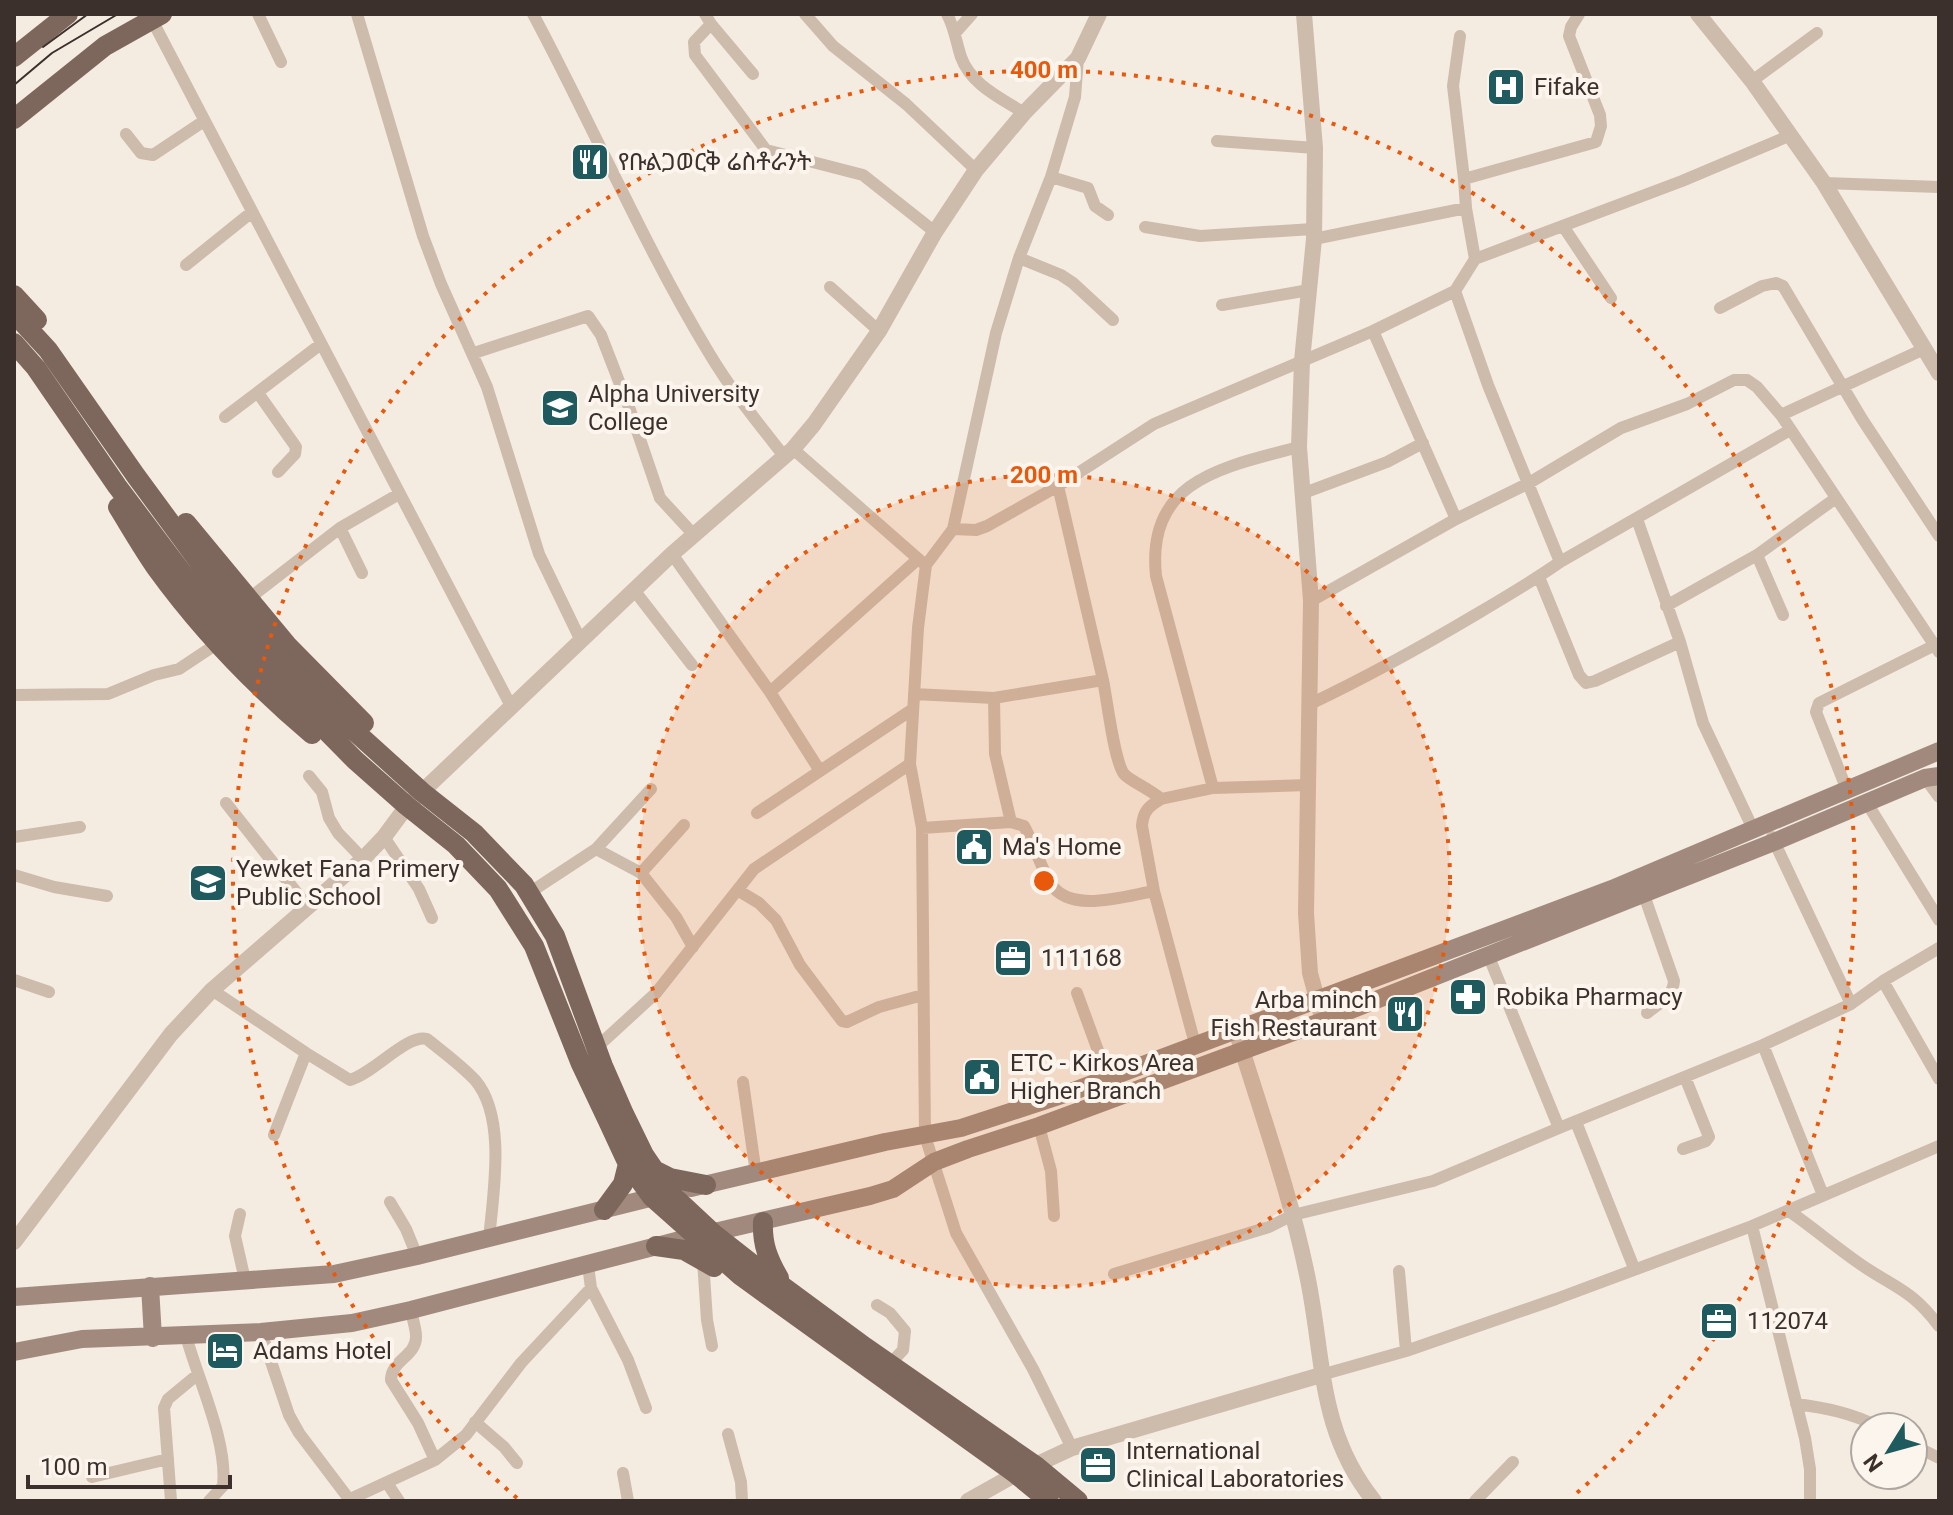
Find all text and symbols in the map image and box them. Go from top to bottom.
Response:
text: 400 m [1010,56,1078,84]
hospital icon: Fifake [1485,66,1527,108]
place label: Fifake [1534,73,1599,101]
restaurant icon: የቡልጋወርቅ ሬስቶራንት [569,141,611,183]
place label: የቡልጋወርቅ ሬስቶራንት [618,148,812,176]
place label: Alpha University College [588,380,760,436]
school or university icon: Alpha University College [539,387,581,429]
text: 200 m [1010,461,1078,489]
public building icon: Ma's Home [953,826,995,868]
place label: Ma's Home [1002,833,1121,861]
place label: Yewket Fana Primery Public School [236,855,460,911]
school or university icon: Yewket Fana Primery Public School [187,862,229,904]
centre of rings [1030,867,1058,895]
office icon: 111168 [992,937,1034,979]
place label: 111168 [1041,944,1122,972]
pharmacy icon: Robika Pharmacy [1447,976,1489,1018]
place label: Robika Pharmacy [1496,983,1683,1011]
place label: Arba minch Fish Restaurant [1210,986,1377,1042]
restaurant icon: Arba minch Fish Restaurant [1384,993,1426,1035]
place label: ETC - Kirkos Area Higher Branch [1010,1049,1195,1105]
public building icon: ETC - Kirkos Area Higher Branch [961,1056,1003,1098]
office icon: 112074 [1698,1300,1740,1342]
place label: 112074 [1747,1307,1828,1335]
hotel icon: Adams Hotel [204,1330,246,1372]
place label: Adams Hotel [253,1337,392,1365]
north arrow [1849,1411,1929,1491]
place label: International Clinical Laboratories [1126,1437,1344,1493]
scale bar [28,1439,230,1489]
office icon: International Clinical Laboratories [1077,1444,1119,1486]
text: N [1859,1449,1888,1476]
text: 100 m [40,1453,107,1481]

